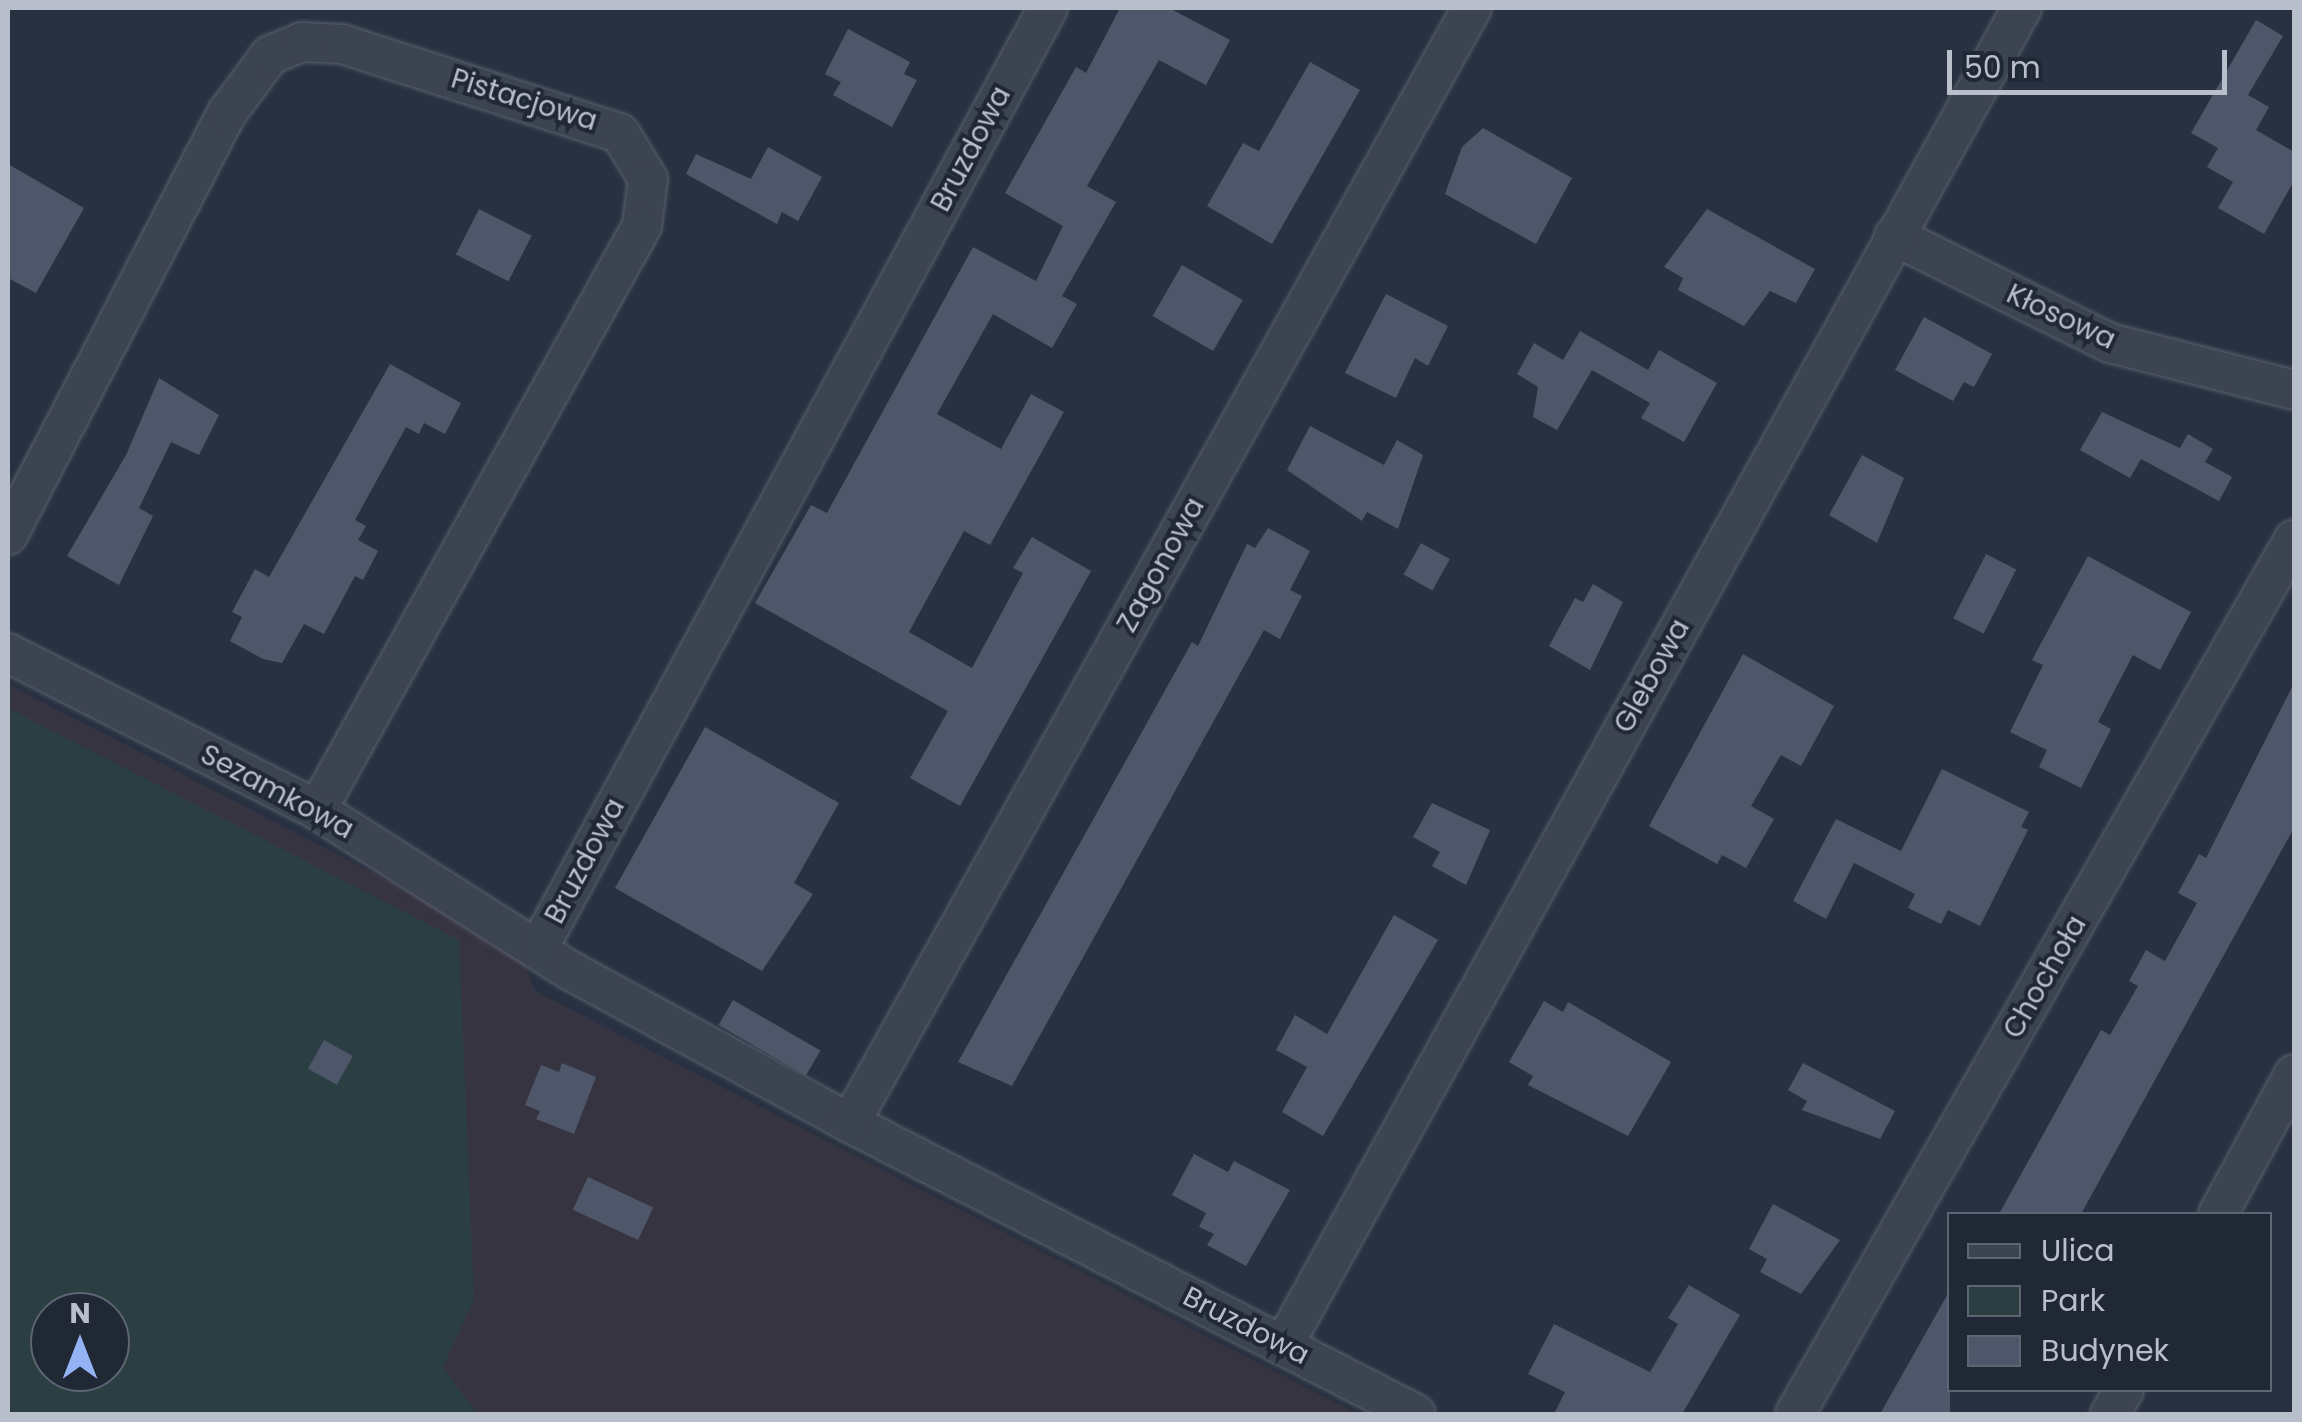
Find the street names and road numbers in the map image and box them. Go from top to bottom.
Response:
street label: Pistacjowa [447,62,601,138]
street label: Bruzdowa [924,81,1018,217]
street label: Kłosowa [2001,277,2121,357]
street label: Zagonowa [1110,492,1212,638]
street label: Glebowa [1607,613,1697,739]
street label: Sezamkowa [195,738,359,846]
street label: Bruzdowa [538,793,632,929]
street label: Chochoła [1996,910,2094,1044]
street label: Bruzdowa [1177,1280,1315,1372]

